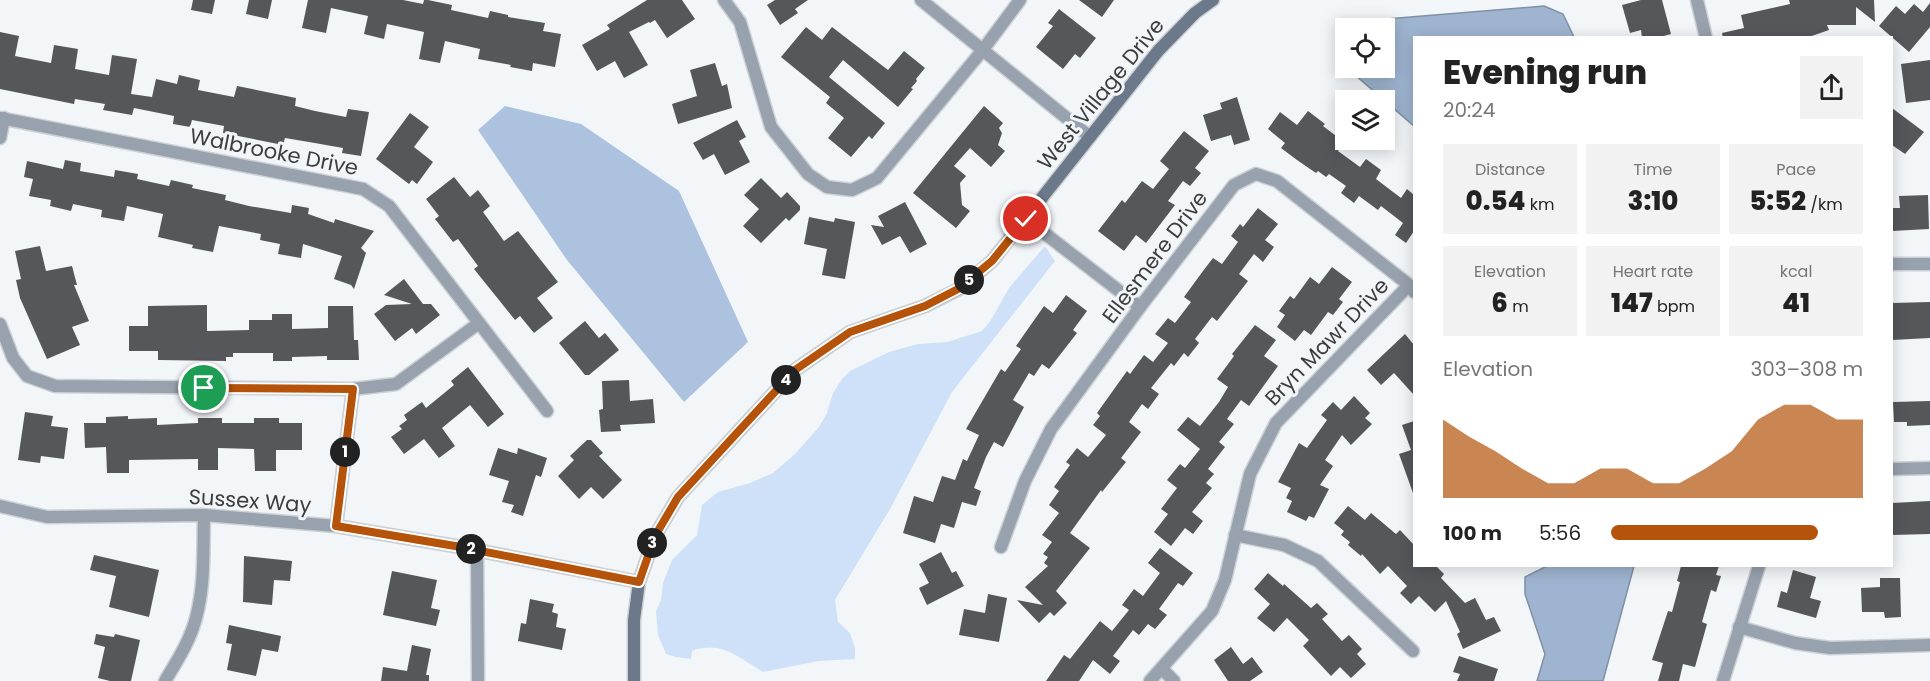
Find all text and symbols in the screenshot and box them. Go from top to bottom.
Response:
street label: West Village Drive [1030,12,1171,176]
map controls [1335,18,1395,150]
button: locate [1335,18,1395,78]
text: Evening run [1443,49,1647,96]
button: share [1800,56,1863,119]
button: layers [1335,90,1395,150]
text: 20:24 [1443,96,1495,124]
street label: Walbrooke Drive [187,121,361,182]
text: Distance [1475,158,1545,181]
text: Time [1634,158,1673,181]
text: Pace [1776,158,1816,181]
text: 0.54 [1466,183,1525,219]
text: 3:10 [1628,183,1678,219]
text: 5:52 [1749,183,1806,219]
street label: Ellesmere Drive [1095,185,1214,329]
pin [1000,193,1051,244]
text: km [1525,193,1554,216]
text: /km [1806,193,1843,216]
icon: check [1009,202,1042,235]
text: Elevation [1474,260,1546,283]
text: Heart rate [1613,260,1693,283]
text: kcal [1780,260,1812,283]
pin: 5 [954,265,984,295]
text: 5 [964,268,974,291]
street label: Bryn Mawr Drive [1258,271,1395,412]
text: 6 [1491,285,1508,321]
text: 147 [1611,285,1653,321]
text: 41 [1782,285,1810,321]
text: m [1508,295,1529,318]
text: bpm [1653,295,1695,318]
text: Elevation [1443,355,1533,383]
text: 303–308 m [1750,355,1863,383]
pin [178,362,229,413]
pin: 4 [771,365,801,395]
text: 4 [781,368,791,391]
icon: arrive [187,371,220,404]
pin: 1 [330,437,360,467]
text: 1 [342,440,348,463]
street label: Sussex Way [188,482,313,519]
text: 100 m [1443,519,1502,547]
text: 5:56 [1539,519,1581,547]
pin: 3 [637,528,667,558]
text: 3 [647,531,657,554]
pin: 2 [456,534,486,564]
text: 2 [466,537,476,560]

